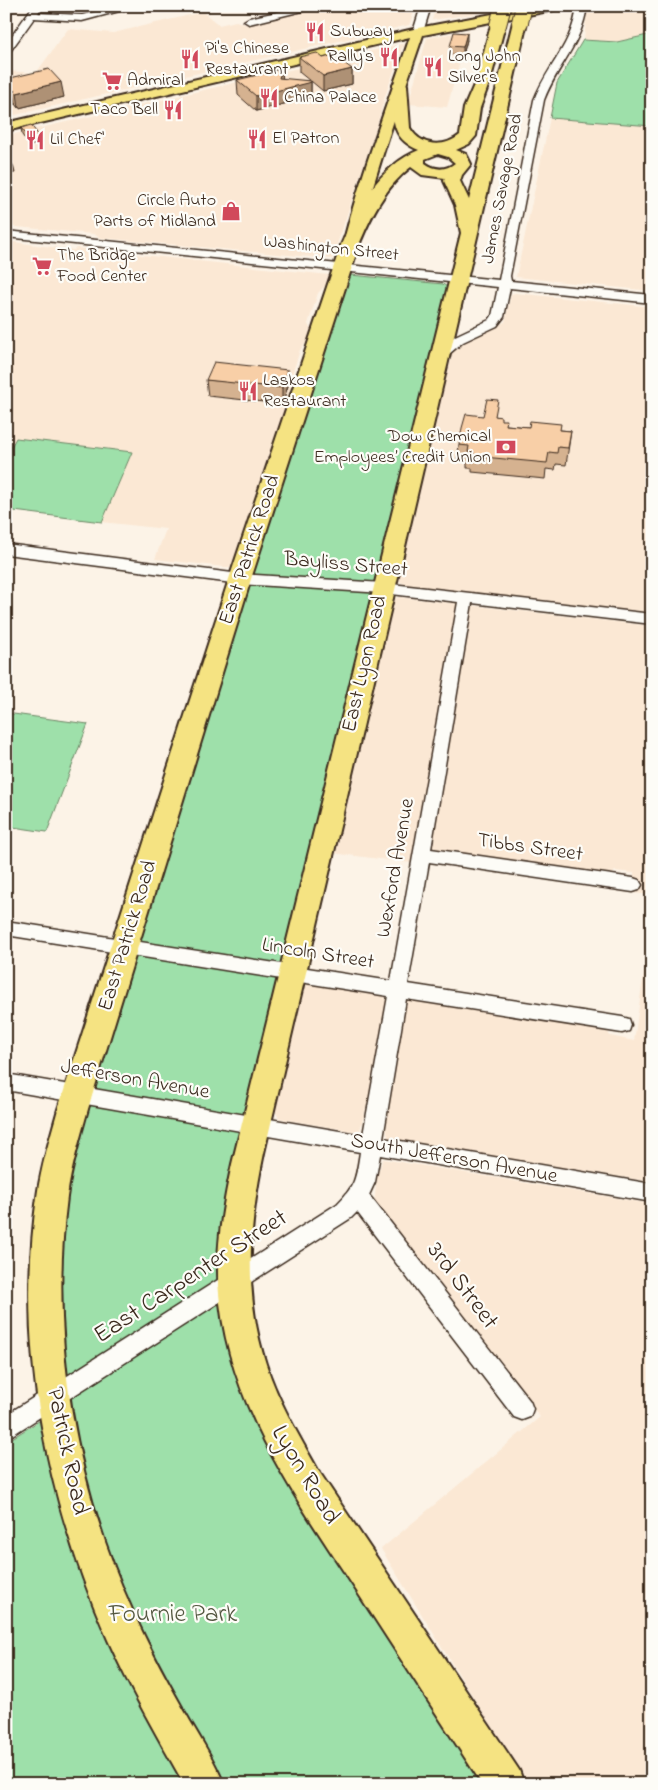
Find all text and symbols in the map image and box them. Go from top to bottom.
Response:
place label: Subway [330,19,393,45]
restaurant icon: Subway [304,21,326,43]
place label: Pi's Chinese Restaurant [205,36,290,83]
place label: Rally's [327,44,374,70]
place label: Long John Silver's [448,44,521,91]
restaurant icon: Rally's [378,46,400,68]
restaurant icon: Pi's Chinese Restaurant [179,48,201,70]
restaurant icon: Long John Silver's [422,56,444,78]
place label: Admiral [127,68,184,94]
supermarket icon: Admiral [101,70,123,92]
place label: China Palace [284,85,378,111]
restaurant icon: China Palace [258,87,280,109]
place label: Taco Bell [90,97,158,123]
restaurant icon: Taco Bell [162,99,184,121]
street label: James Savage Road [476,112,531,266]
place label: El Patron [272,126,339,152]
place label: Lil Chef' [50,127,104,153]
restaurant icon: El Patron [246,128,268,150]
restaurant icon: Lil Chef' [24,129,46,151]
place label: Circle Auto Parts of Midland [93,188,216,235]
shop icon: Circle Auto Parts of Midland [220,200,242,222]
street label: Washington Street [262,229,400,270]
place label: The Bridge Food Center [56,243,147,290]
supermarket icon: The Bridge Food Center [31,255,53,277]
place label: Laskos Restaurant [263,368,346,415]
restaurant icon: Laskos Restaurant [237,380,259,402]
place label: Dow Chemical Employees’ Credit Union [314,424,491,471]
bank icon: Dow Chemical Employees’ Credit Union [495,436,517,458]
street label: East Patrick Road [212,471,288,629]
street label: Bayliss Street [282,545,409,587]
street label: East Lyon Road [335,593,397,736]
street label: Wexford Avenue [369,795,423,940]
street label: Tibbs Street [475,826,585,870]
street label: East Patrick Road [91,857,165,1015]
street label: Lincoln Street [260,930,376,978]
street label: Jefferson Avenue [58,1052,212,1108]
street label: South Jefferson Avenue [348,1126,560,1192]
street label: East Carpenter Street [87,1200,296,1353]
street label: 3rd Street [417,1235,507,1338]
street label: Patrick Road [36,1384,98,1518]
street label: Lyon Road [260,1419,349,1532]
park label: Fournie Park [108,1597,237,1633]

